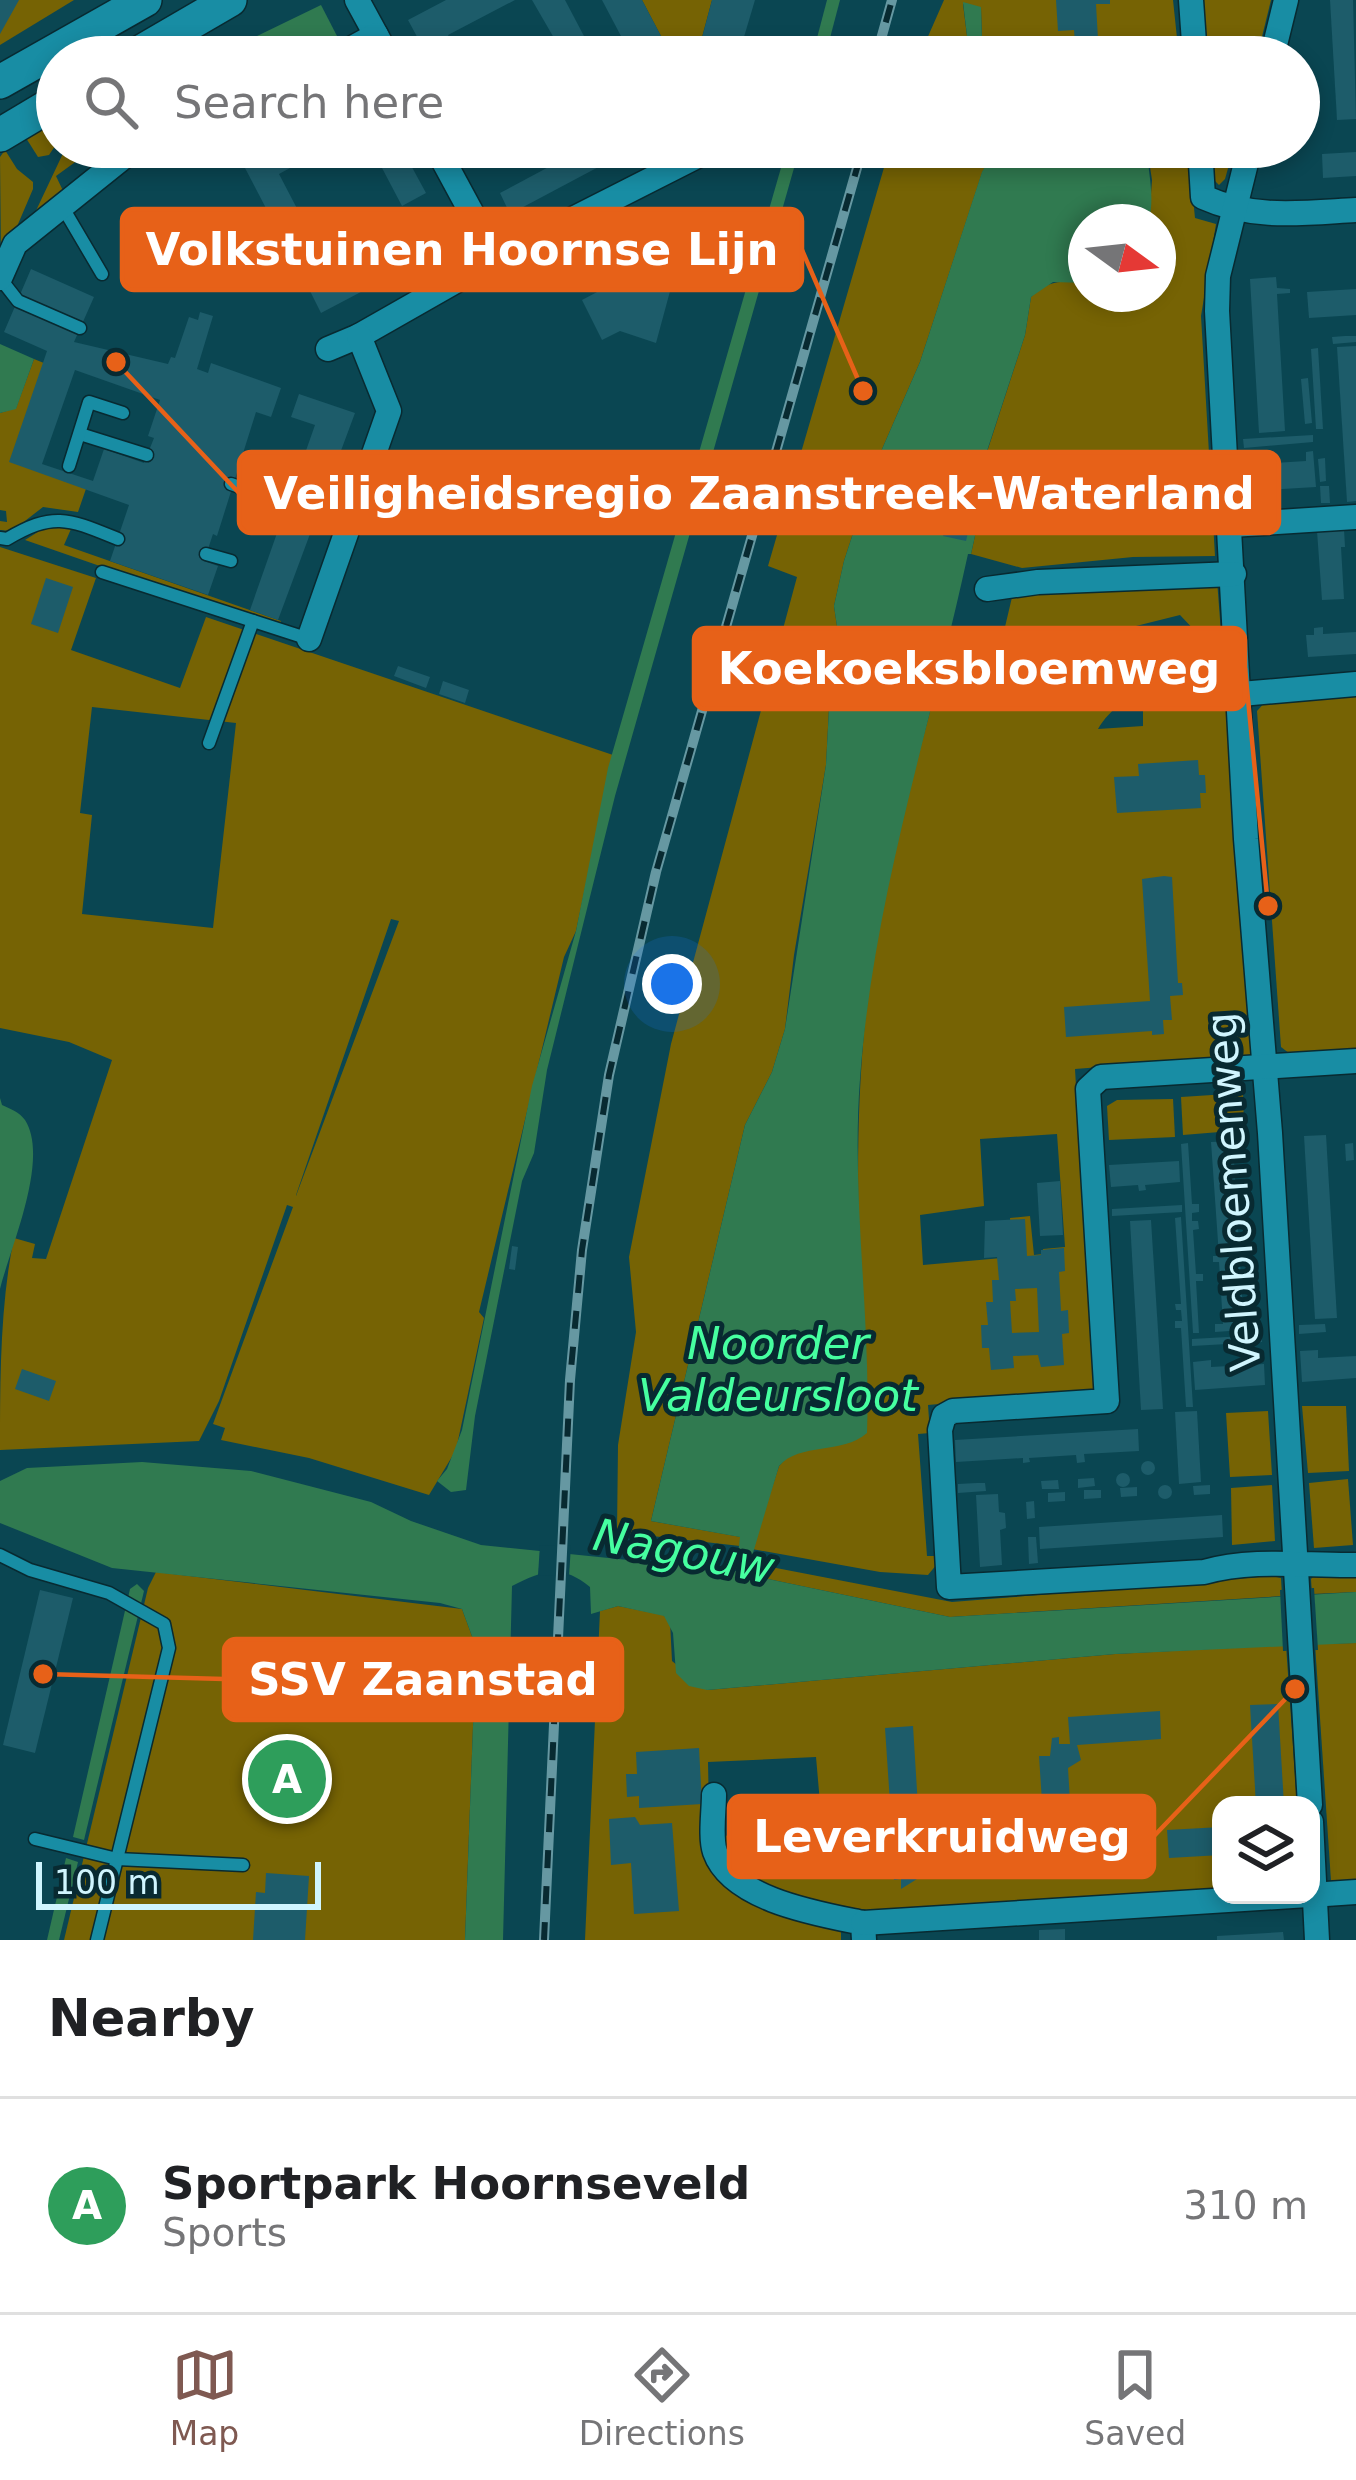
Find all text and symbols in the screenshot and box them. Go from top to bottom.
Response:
search box [36,36,1320,168]
icon: search [78,69,144,135]
text: Search here [174,76,444,129]
north arrow [1068,204,1176,312]
callout: Volkstuinen Hoornse Lijn [122,209,802,290]
text: Volkstuinen Hoornse Lijn [146,223,778,276]
callout: Veiligheidsregio Zaanstreek-Waterland [239,452,1279,533]
text: Veiligheidsregio Zaanstreek-Waterland [263,467,1255,520]
callout: Koekoeksbloemweg [694,628,1245,709]
text: Koekoeksbloemweg [718,642,1220,695]
your location [642,954,702,1014]
street label: Veldbloemenweg [1197,1011,1270,1373]
water label: Noorder Valdeursloot [638,1317,920,1422]
water label: Nagouw [589,1508,779,1595]
callout: SSV Zaanstad [224,1639,622,1720]
text: SSV Zaanstad [248,1653,598,1706]
pin: A [248,1734,326,1824]
callout: Leverkruidweg [729,1796,1154,1877]
map controls [1212,1796,1320,1904]
button: layers [1212,1796,1320,1904]
text: Leverkruidweg [753,1810,1131,1863]
scale bar [36,1856,321,1909]
text: 100 m [54,1863,160,1902]
text: Nearby [48,1989,255,2048]
text: Sportpark Hoornseveld [162,2157,750,2210]
text: A [72,2183,102,2228]
text: 310 m [1183,2183,1308,2228]
text: Sports [162,2210,287,2255]
tab: Map [170,2342,239,2453]
tab: Directions [579,2342,745,2453]
tab: Saved [1084,2342,1186,2453]

